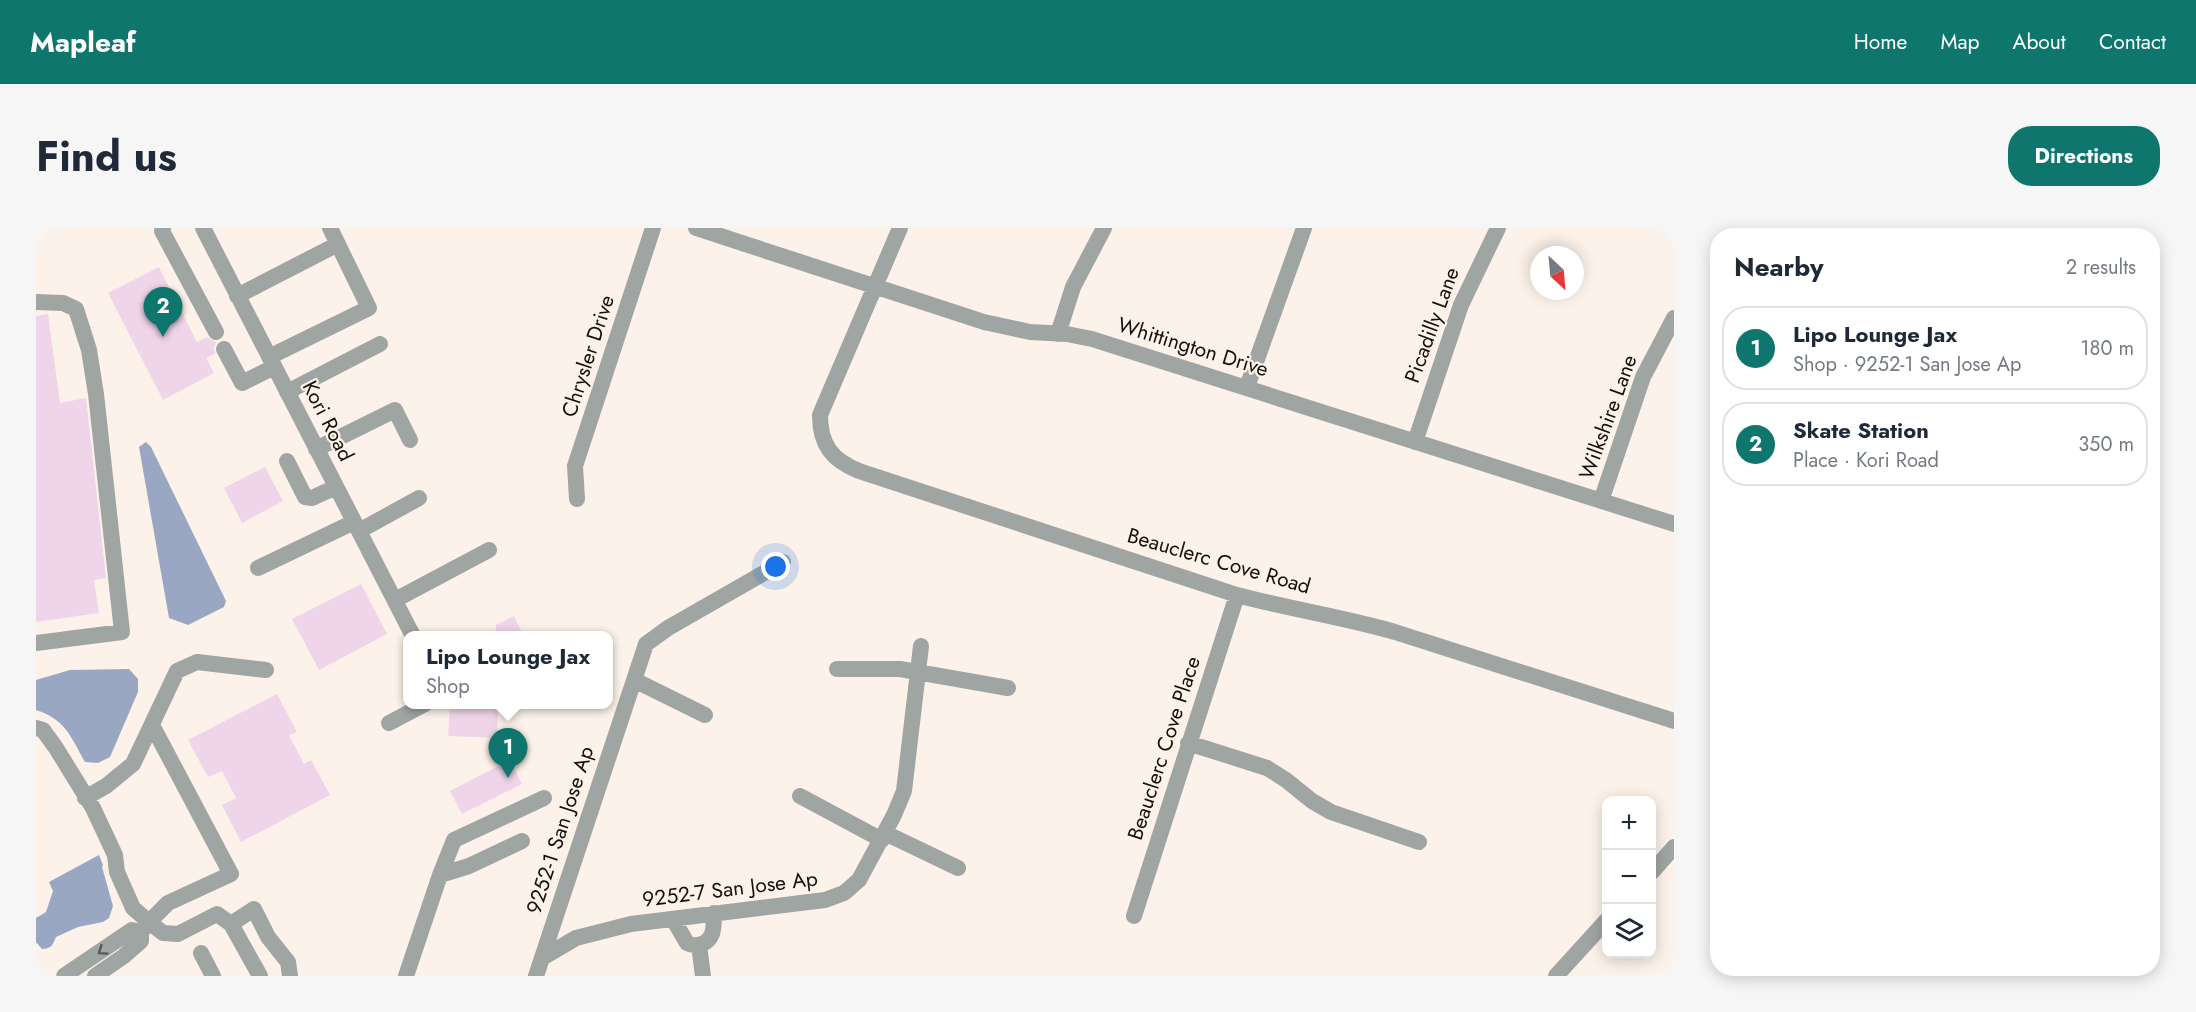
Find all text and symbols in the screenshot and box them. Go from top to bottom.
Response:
text: Mapleaf [30,22,136,63]
text: Home [1854,27,1907,57]
text: Map [1940,27,1980,57]
text: About [2013,27,2066,57]
text: Contact [2099,27,2166,57]
text: Find us [36,126,177,187]
button: Directions [2008,126,2160,186]
north arrow [1530,246,1584,300]
text: Nearby [1734,248,1823,286]
text: 2 results [2066,253,2136,282]
street label: Picadilly Lane [1397,263,1467,387]
pin: 2 [144,288,182,337]
street label: Chrysler Drive [554,291,622,421]
street label: Whittington Drive [1114,310,1272,384]
text: Lipo Lounge Jax [1793,318,1957,350]
text: 1 [1750,334,1761,363]
text: 180 m [2080,334,2134,363]
street label: Wilkshire Lane [1572,350,1645,484]
text: Shop · 9252-1 San Jose Ap [1793,350,2021,379]
street label: Kori Road [295,375,361,467]
text: Skate Station [1793,414,1929,446]
text: 2 [1749,430,1762,459]
text: 350 m [2078,430,2134,459]
text: Place · Kori Road [1793,446,1939,475]
street label: Beauclerc Cove Road [1124,520,1314,602]
your location [761,552,790,581]
popup [403,631,613,709]
text: Lipo Lounge Jax [426,640,590,672]
street label: Beauclerc Cove Place [1120,652,1208,844]
text: Shop [426,672,470,701]
pin: 1 [488,728,528,778]
street label: 9252-1 San Jose Ap [519,742,601,918]
map controls [1602,796,1656,958]
button: + [1602,796,1656,850]
button: − [1602,850,1656,904]
street label: 9252-7 San Jose Ap [641,863,819,915]
button: layers [1602,904,1656,958]
one-way arrow [98,944,109,955]

